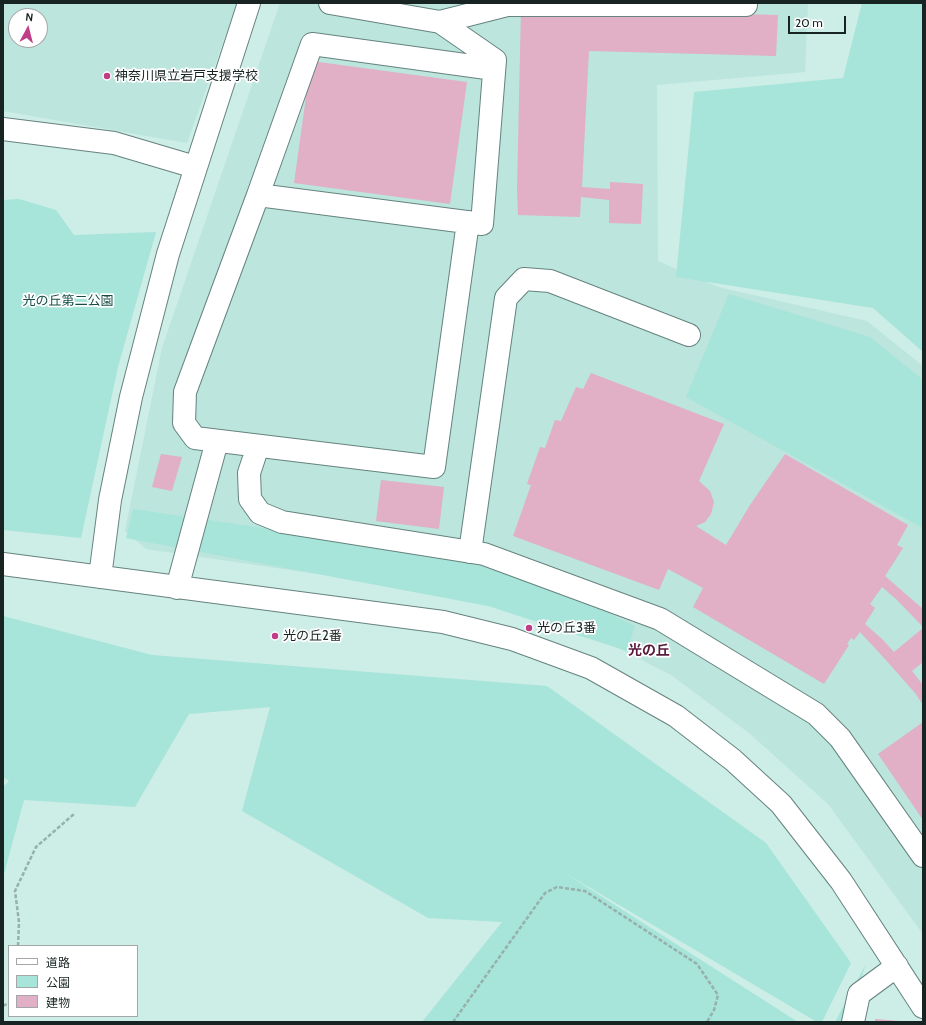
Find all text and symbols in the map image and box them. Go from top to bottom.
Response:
north arrow [8,8,48,48]
scale bar [790,8,848,34]
text: N [25,10,34,25]
text: 20 m [795,15,823,30]
place label: 神奈川県立岩戸支援学校 [115,68,258,84]
marker: 神奈川県立岩戸支援学校 [102,71,112,81]
park label: 光の丘第二公園 [23,293,113,309]
place label: 光の丘3番 [537,620,596,636]
marker: 光の丘3番 [524,623,534,633]
place label: 光の丘2番 [283,628,342,644]
marker: 光の丘2番 [270,631,280,641]
district label: 光の丘 [628,643,670,659]
legend [8,945,138,1017]
text: 道路 [46,955,70,970]
text: 公園 [46,975,70,990]
text: 建物 [46,995,70,1010]

